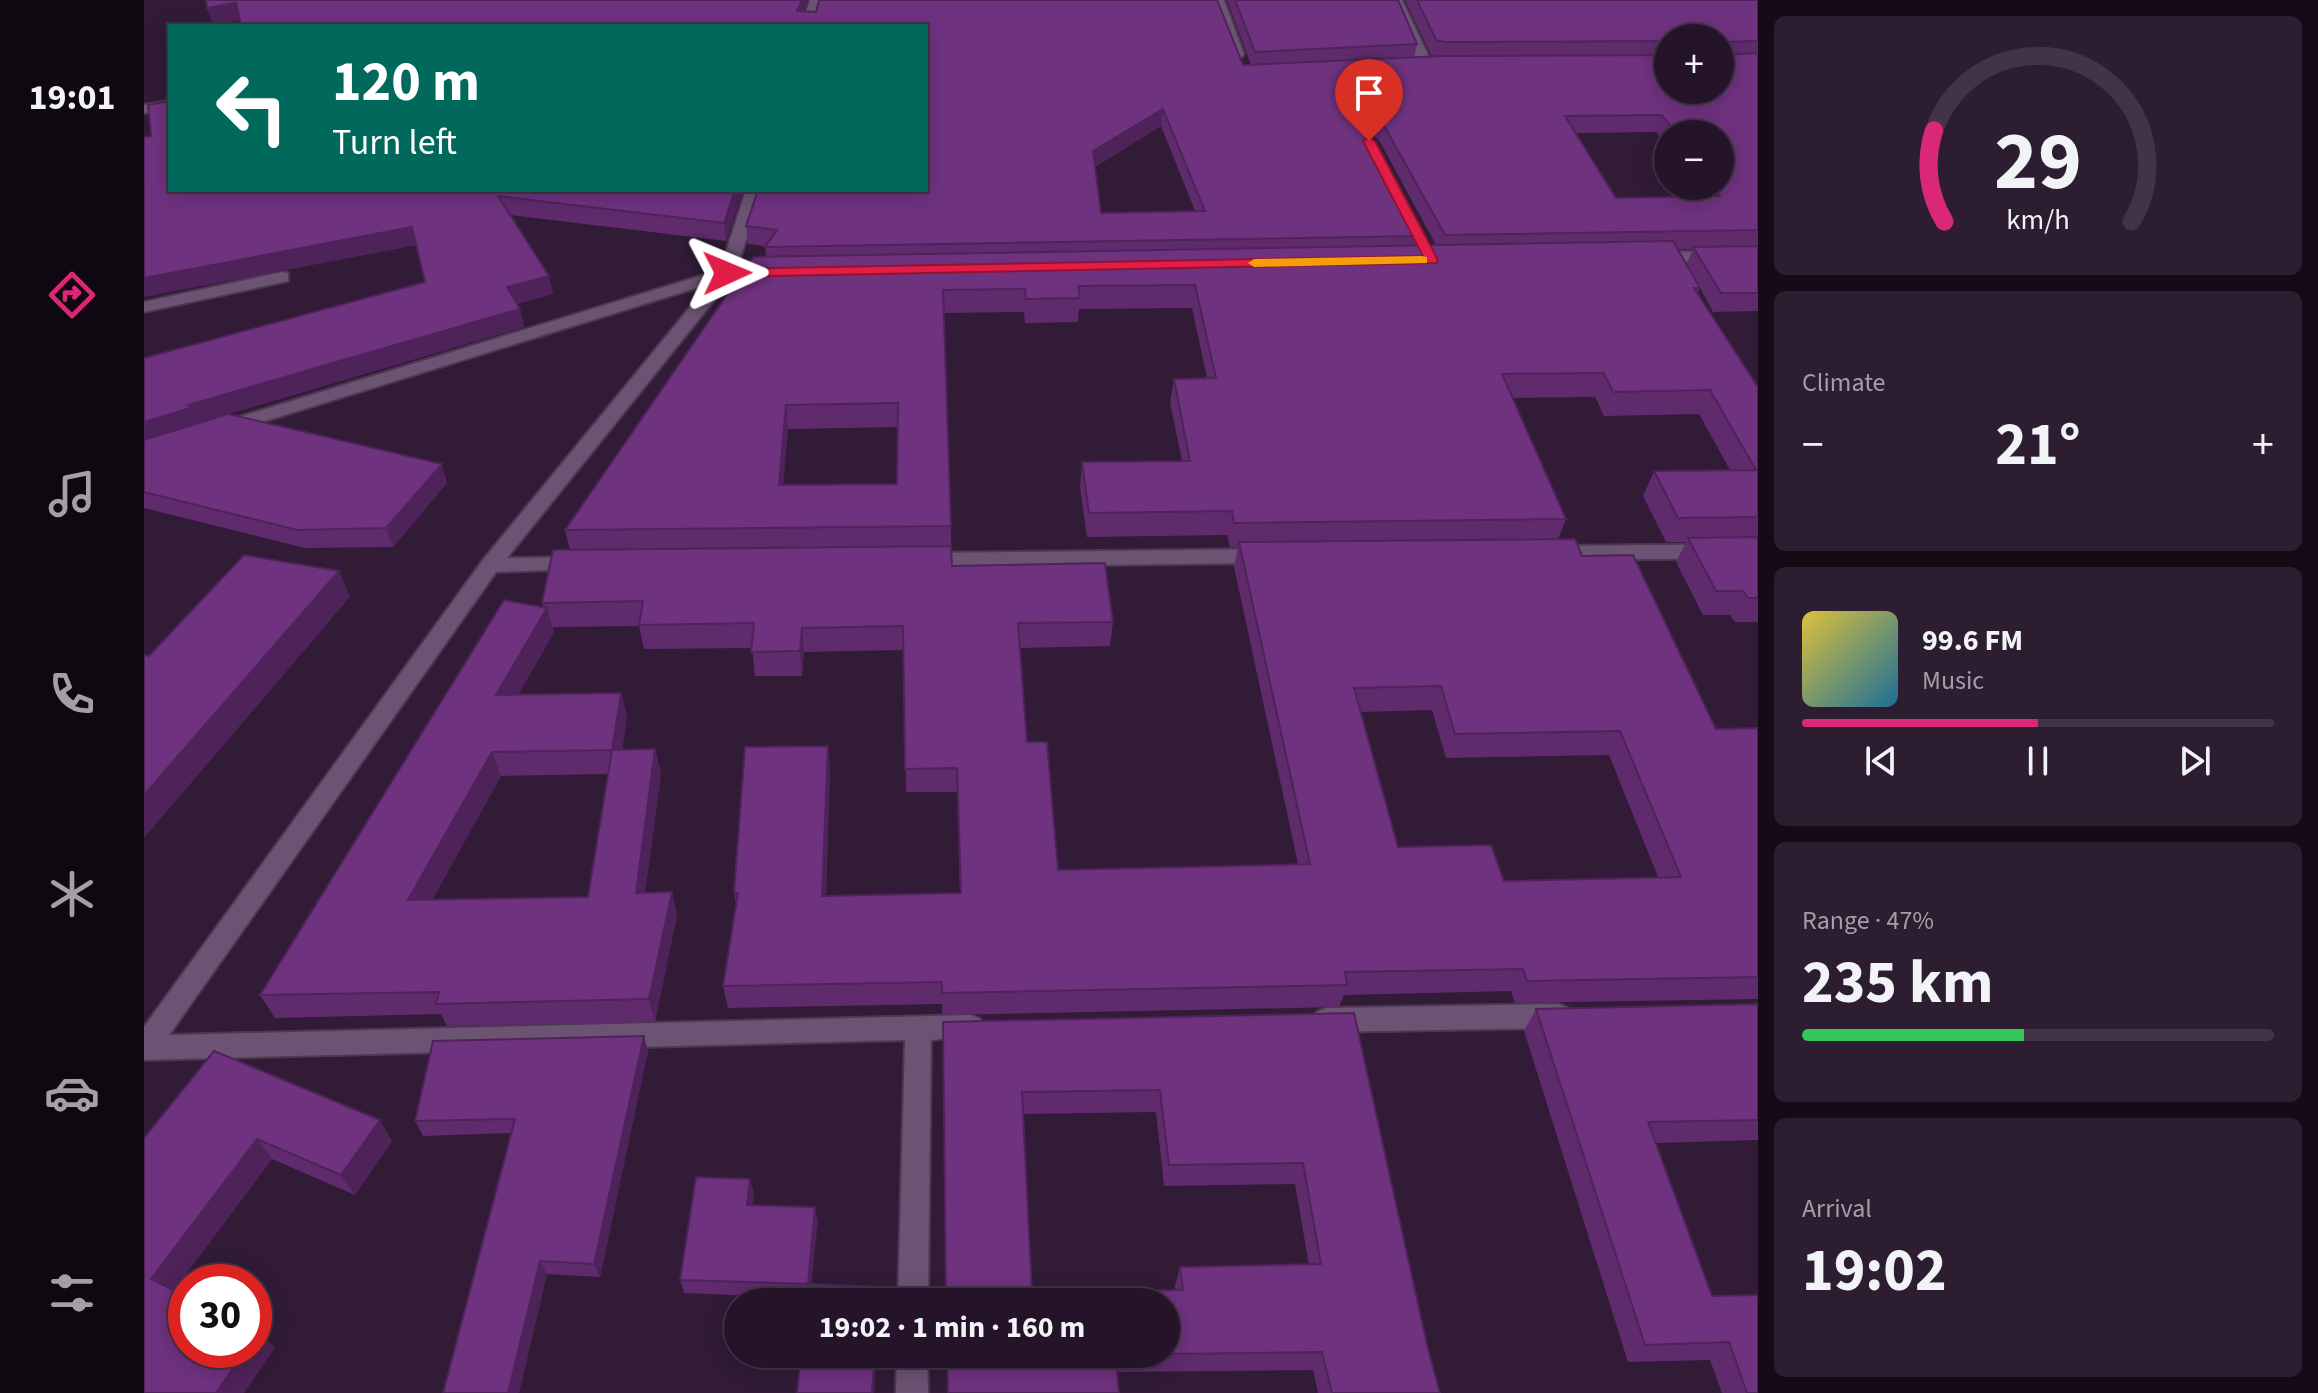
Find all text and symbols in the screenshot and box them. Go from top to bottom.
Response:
map controls [1654,24,1734,200]
button: + [1654,24,1734,104]
text: 120 m [332,43,480,122]
icon: left [200,56,304,160]
pin [1335,59,1403,141]
icon: arrive [1347,71,1391,115]
text: 19:01 [29,72,115,123]
text: 29 [1994,102,2082,220]
text: Turn left [332,117,457,168]
button: − [1654,120,1734,200]
text: km/h [2006,200,2070,240]
position arrow [685,231,769,315]
icon: directions [44,267,100,323]
text: Climate [1802,364,1886,401]
text: 21° [1995,403,2081,488]
text: − [1802,414,1824,477]
text: + [2252,414,2274,477]
icon: music [44,466,100,522]
text: 99.6 FM [1922,619,2023,662]
text: Music [1922,662,1984,699]
icon: phone [44,666,100,722]
icon: previous [1859,739,1903,783]
icon: pause [2016,739,2060,783]
icon: next [2173,739,2217,783]
icon: climate [44,866,100,922]
text: Range · 47% [1802,902,1934,939]
text: 235 km [1802,941,1993,1026]
icon: car [44,1065,100,1121]
text: Arrival [1802,1190,1872,1227]
text: 19:02 [1802,1229,1947,1314]
speed limit sign: 30 [168,1264,272,1368]
icon: filters [44,1265,100,1321]
text: 19:02 · 1 min · 160 m [819,1306,1085,1349]

